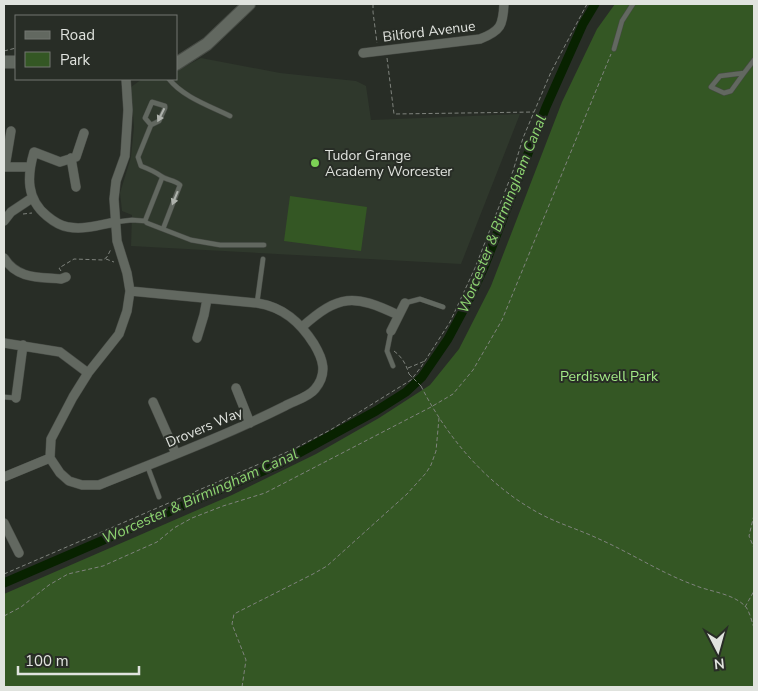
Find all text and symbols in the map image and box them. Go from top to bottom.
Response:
legend [15,15,178,80]
street label: Bilford Avenue [382,16,477,47]
text: Road [60,25,95,45]
text: Park [60,50,90,70]
one-way arrow [157,107,165,122]
water label: Worcester & Birmingham Canal [453,112,551,316]
place label: Tudor Grange Academy Worcester [325,146,452,181]
marker: Tudor Grange Academy Worcester [309,157,321,169]
one-way arrow [171,190,179,205]
park label: Perdiswell Park [560,367,659,386]
street label: Drovers Way [163,402,246,452]
water label: Worcester & Birmingham Canal [99,444,301,548]
north arrow [693,626,743,676]
scale bar [18,644,139,676]
text: 100 m [25,651,69,671]
text: N [713,653,726,673]

